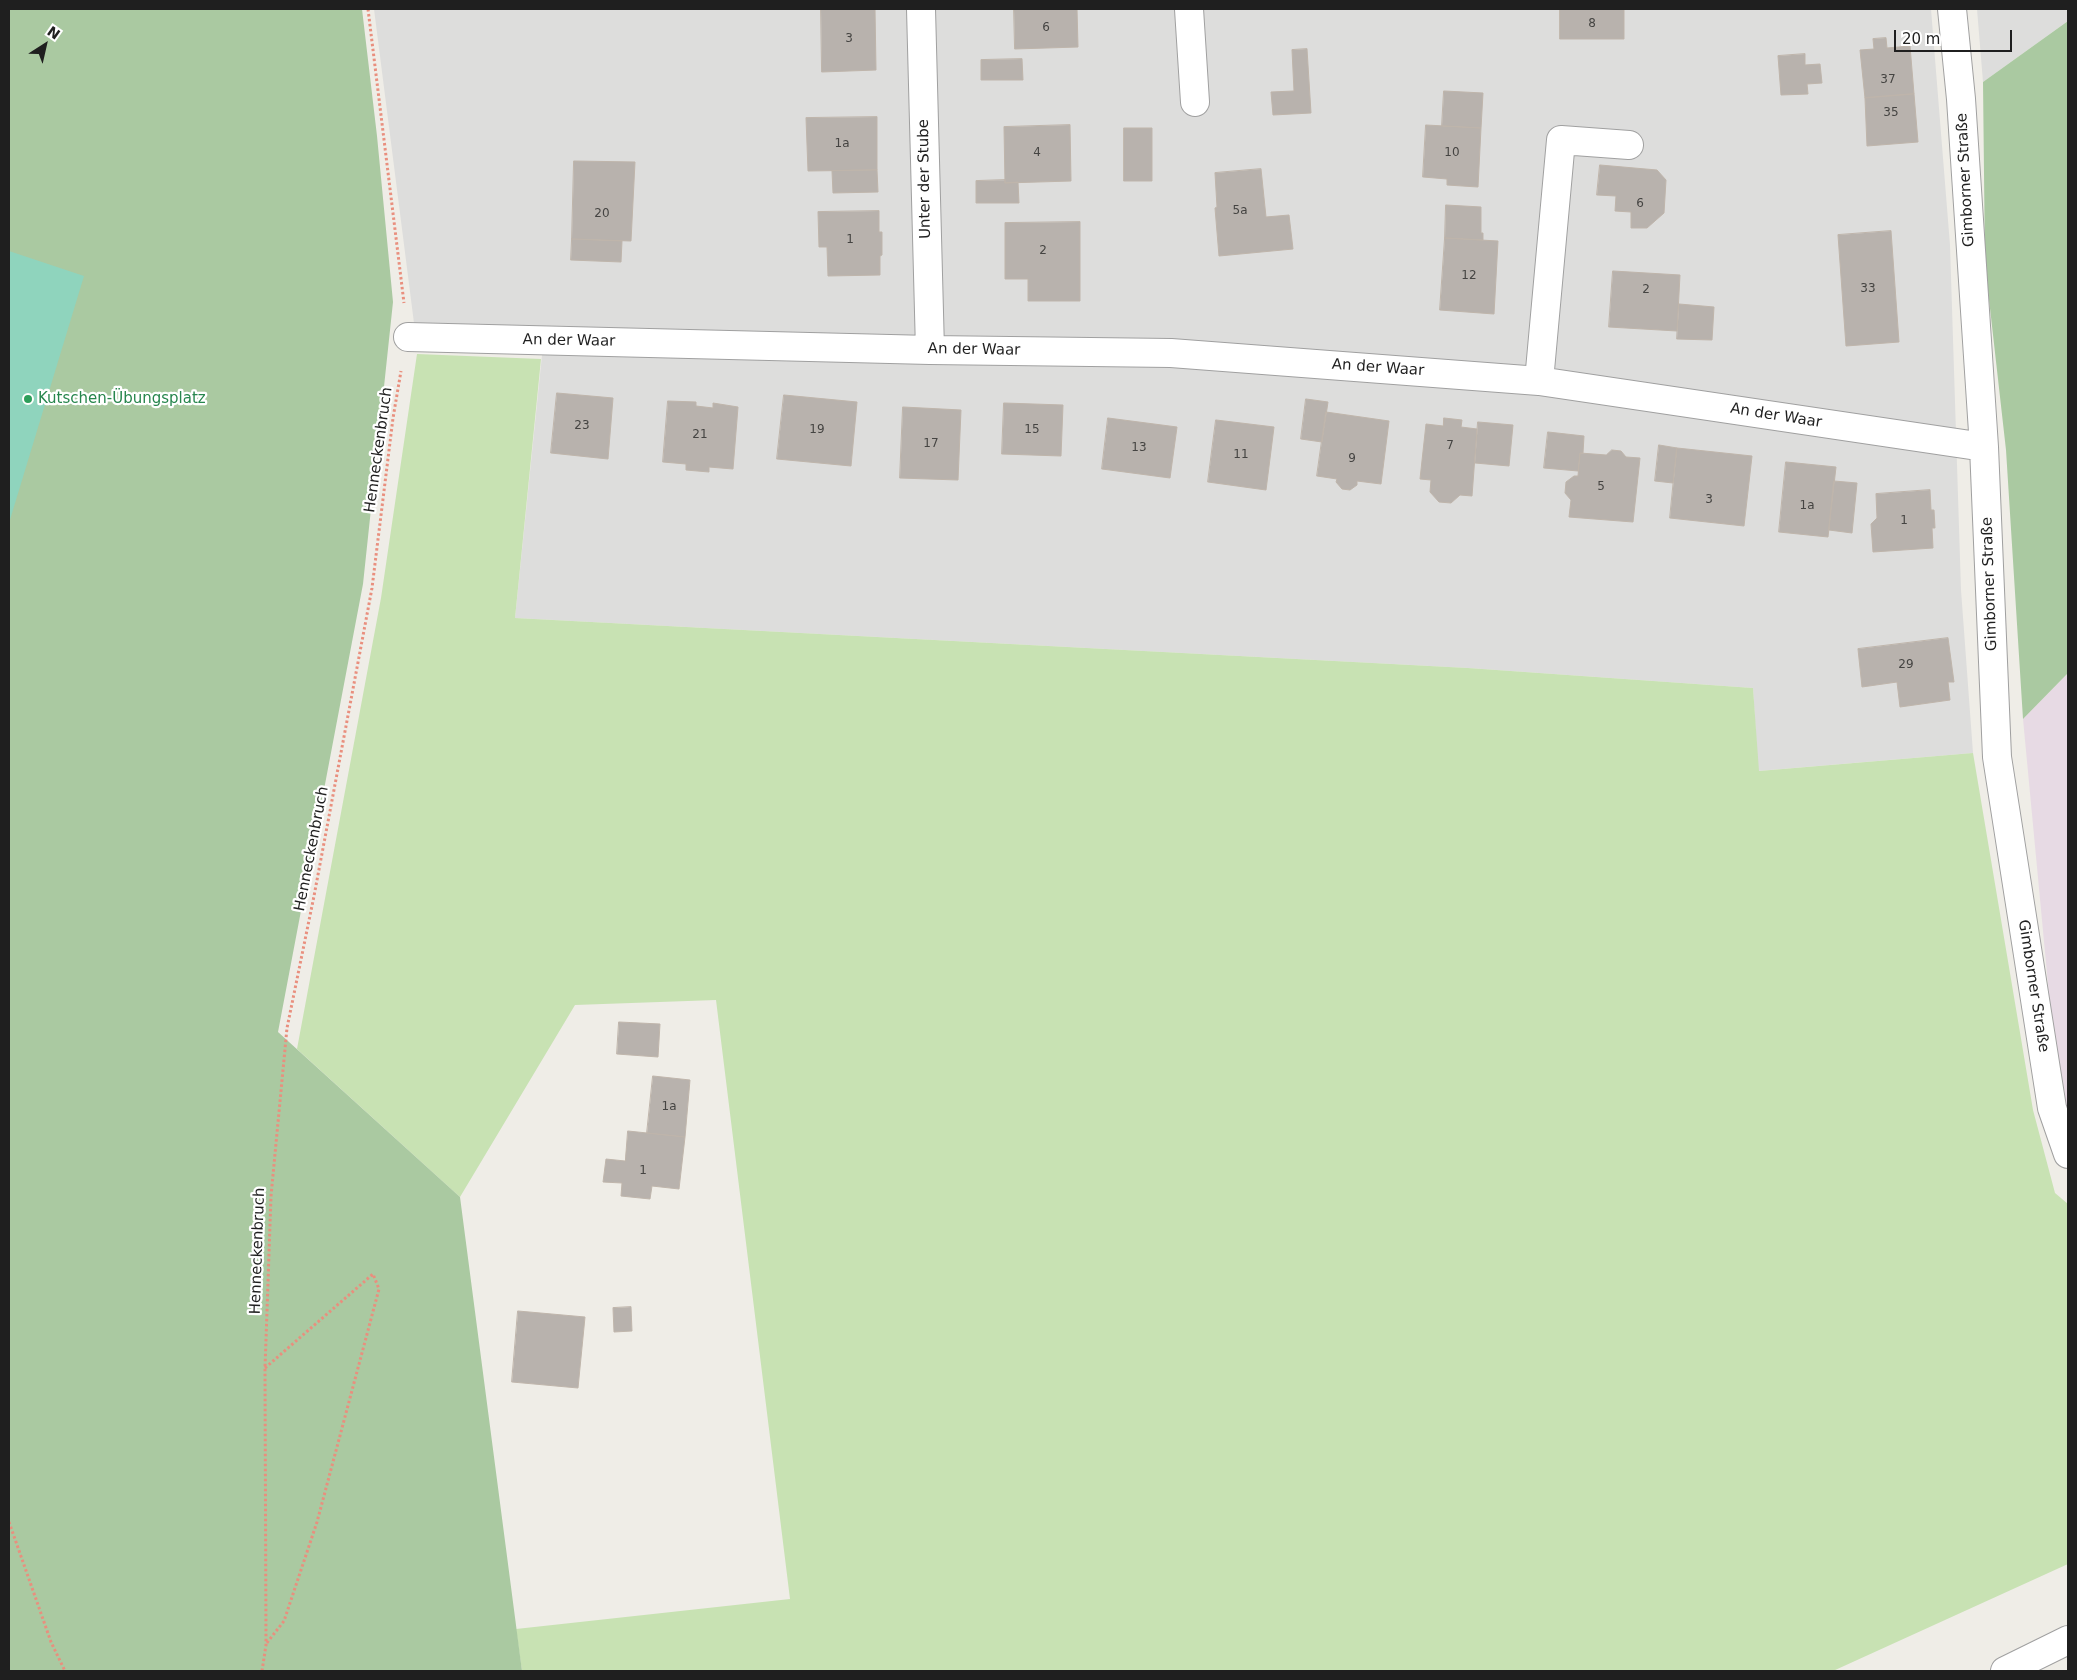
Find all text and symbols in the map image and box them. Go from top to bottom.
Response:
house number: 8 [1588,17,1596,31]
north arrow [20,20,70,70]
scale bar [1897,20,2014,52]
house number: 6 [1042,21,1050,35]
text: N [44,23,63,43]
text: 20 m [1902,30,1940,48]
house number: 3 [845,32,853,46]
house number: 37 [1880,73,1896,87]
house number: 35 [1883,106,1899,120]
street label: Gimborner Straße [1954,113,1978,247]
street label: Unter der Stube [915,119,935,239]
house number: 1a [835,137,849,151]
house number: 4 [1033,146,1041,160]
house number: 10 [1444,146,1460,160]
house number: 6 [1636,197,1644,211]
house number: 5a [1233,204,1247,218]
house number: 20 [594,207,610,221]
house number: 1 [846,233,854,247]
house number: 2 [1039,244,1047,258]
house number: 12 [1461,269,1477,283]
house number: 33 [1860,282,1876,296]
house number: 2 [1642,283,1650,297]
street label: An der Waar [523,331,615,351]
street label: An der Waar [928,340,1020,360]
street label: An der Waar [1331,356,1425,380]
street label: Henneckenbruch [361,386,397,514]
place label: Kutschen-Übungsplatz [38,390,206,408]
marker: Kutschen-Übungsplatz [22,393,34,405]
street label: An der Waar [1729,400,1823,432]
house number: 23 [574,419,590,433]
house number: 19 [809,423,825,437]
house number: 15 [1024,423,1040,437]
house number: 21 [692,428,708,442]
house number: 17 [923,437,939,451]
house number: 7 [1446,439,1454,453]
house number: 13 [1131,441,1147,455]
house number: 11 [1233,448,1249,462]
house number: 9 [1348,452,1356,466]
house number: 5 [1597,480,1605,494]
house number: 3 [1705,493,1713,507]
house number: 1a [1800,499,1814,513]
house number: 1 [1900,514,1908,528]
street label: Gimborner Straße [1979,517,2001,651]
house number: 29 [1898,658,1914,672]
street label: Henneckenbruch [291,785,333,913]
street label: Gimborner Straße [2014,918,2052,1054]
house number: 1a [662,1100,676,1114]
house number: 1 [639,1164,647,1178]
street label: Henneckenbruch [247,1187,269,1315]

